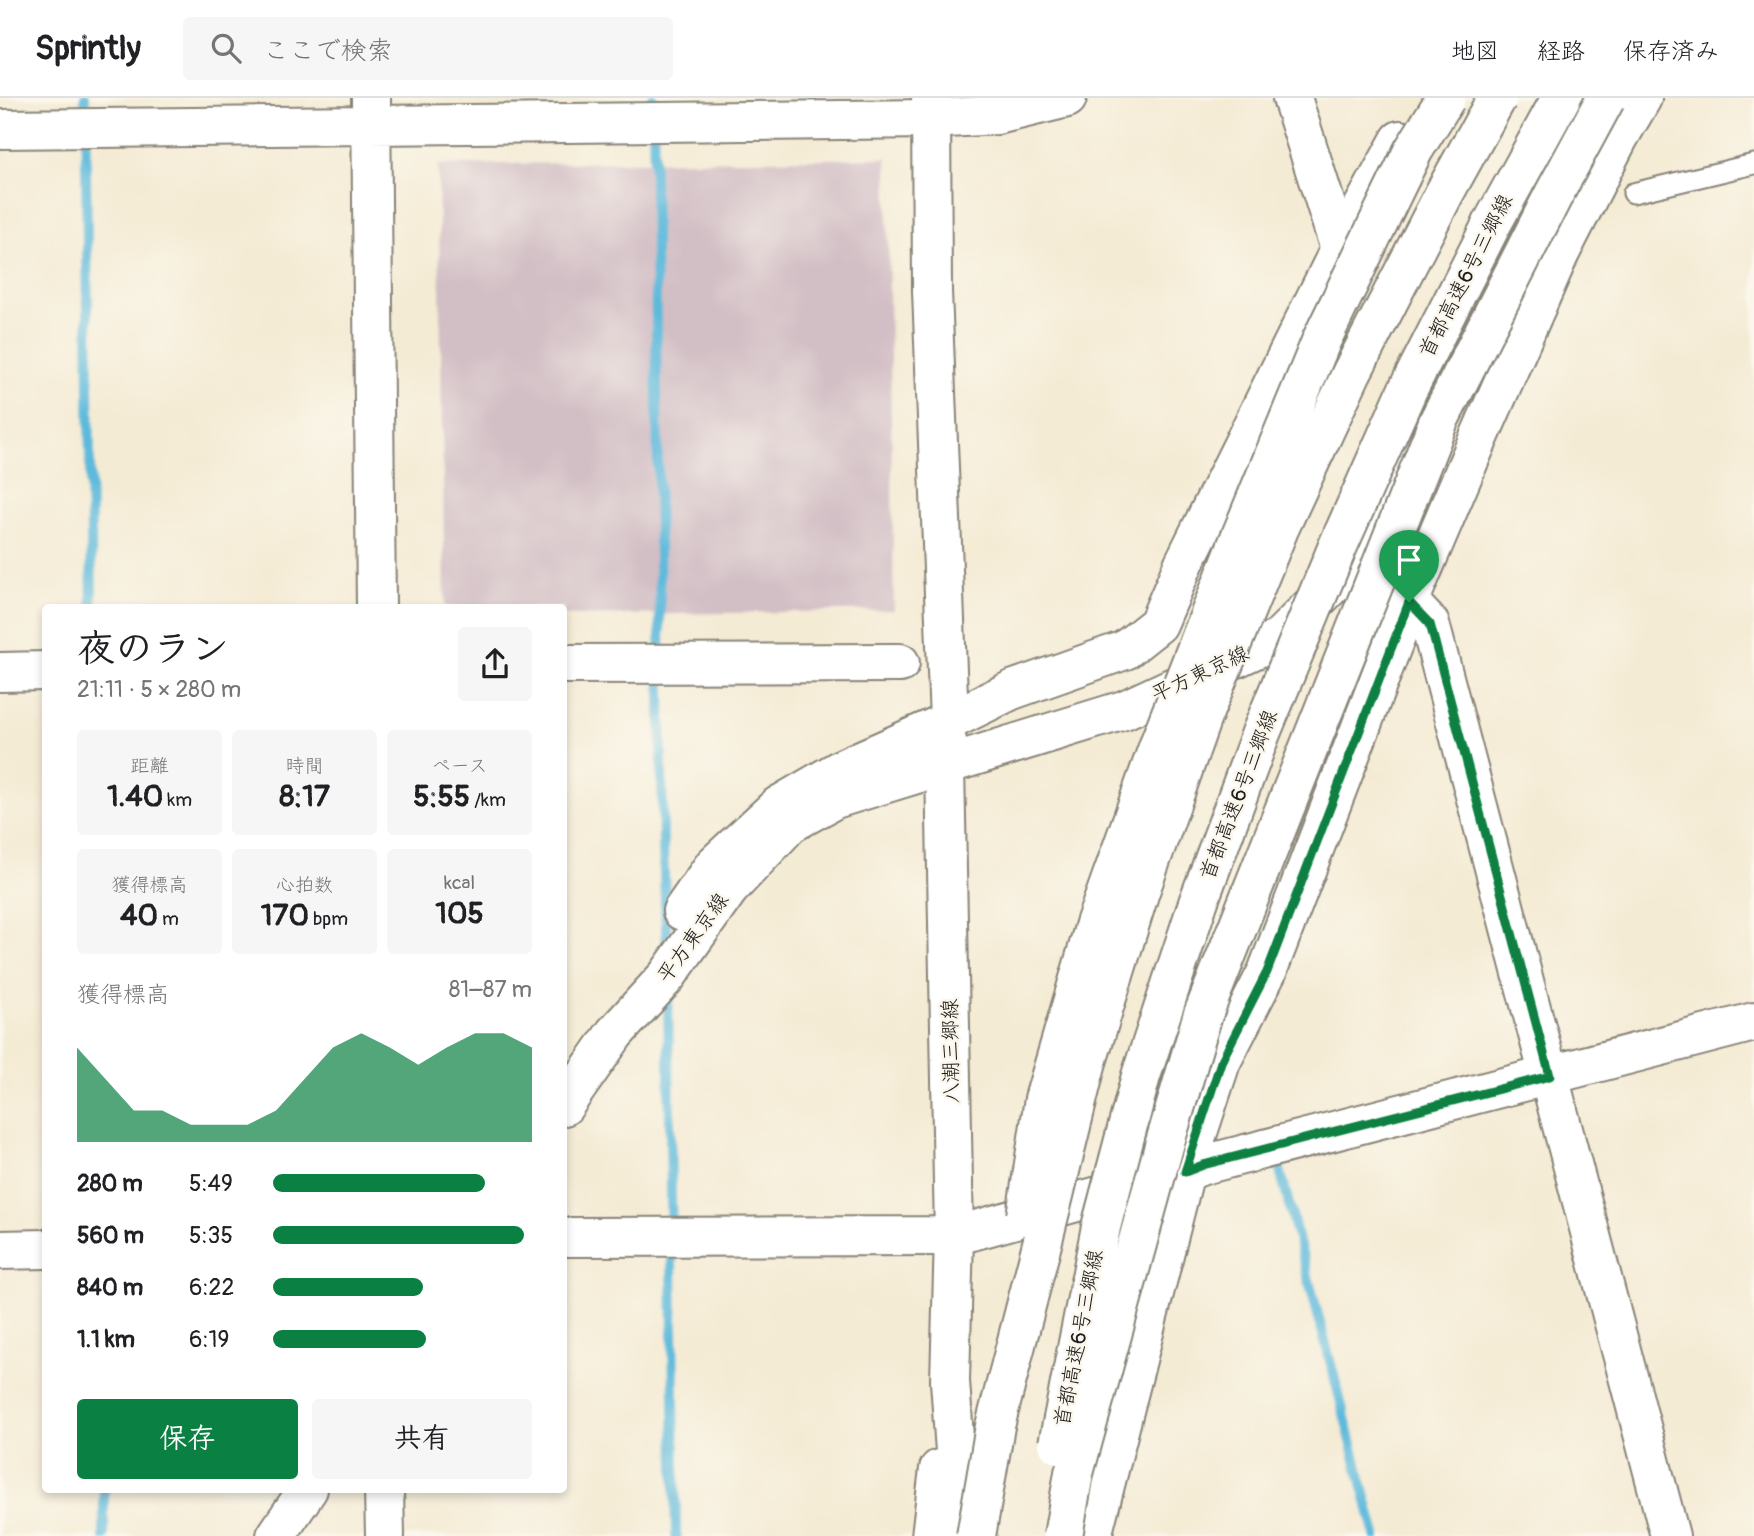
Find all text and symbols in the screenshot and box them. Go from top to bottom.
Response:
search box [183,17,673,80]
text: Sprintly [35,28,141,69]
icon: search [207,29,245,67]
text: ここで検索 [263,35,393,67]
text: 地図 [1451,37,1499,66]
text: 経路 [1537,37,1585,66]
text: 保存済み [1623,37,1719,66]
street label: 首都高速6号三郷線 [1413,190,1519,362]
pin [1379,530,1439,602]
icon: arrive [1390,541,1428,579]
text: 夜のラン [77,625,229,673]
button: share [458,627,532,701]
street label: 平方東京線 [1147,640,1253,708]
text: 21:11 · 5 × 280 m [77,675,241,704]
street label: 首都高速6号三郷線 [1194,706,1284,884]
text: 距離 [130,754,169,778]
text: 時間 [285,754,324,778]
text: ペース [432,754,487,778]
text: 1.40 [107,778,163,815]
text: 8:17 [279,778,330,815]
text: 5:55 [413,778,470,815]
text: km [163,788,192,812]
text: /km [470,788,506,812]
text: kcal [444,871,475,895]
text: 獲得標高 [111,873,188,897]
text: 心拍数 [276,873,333,897]
street label: 平方東京線 [651,888,735,988]
text: 105 [435,895,484,932]
text: 40 [120,897,158,934]
text: 170 [261,897,309,934]
text: m [158,907,179,931]
text: bpm [309,907,348,931]
text: 81–87 m [449,975,532,1004]
text: 獲得標高 [77,980,169,1009]
street label: 八潮三郷線 [937,998,965,1104]
text: 280 m [77,1169,143,1198]
text: 5:49 [189,1169,233,1198]
text: 560 m [77,1221,144,1250]
text: 5:35 [189,1221,233,1250]
street label: 首都高速6号三郷線 [1049,1247,1109,1429]
text: 840 m [77,1273,143,1302]
text: 6:22 [189,1273,234,1302]
text: 1.1 km [77,1325,135,1354]
text: 6:19 [189,1325,229,1354]
button: 保存 [77,1399,298,1479]
button: 共有 [312,1399,532,1479]

